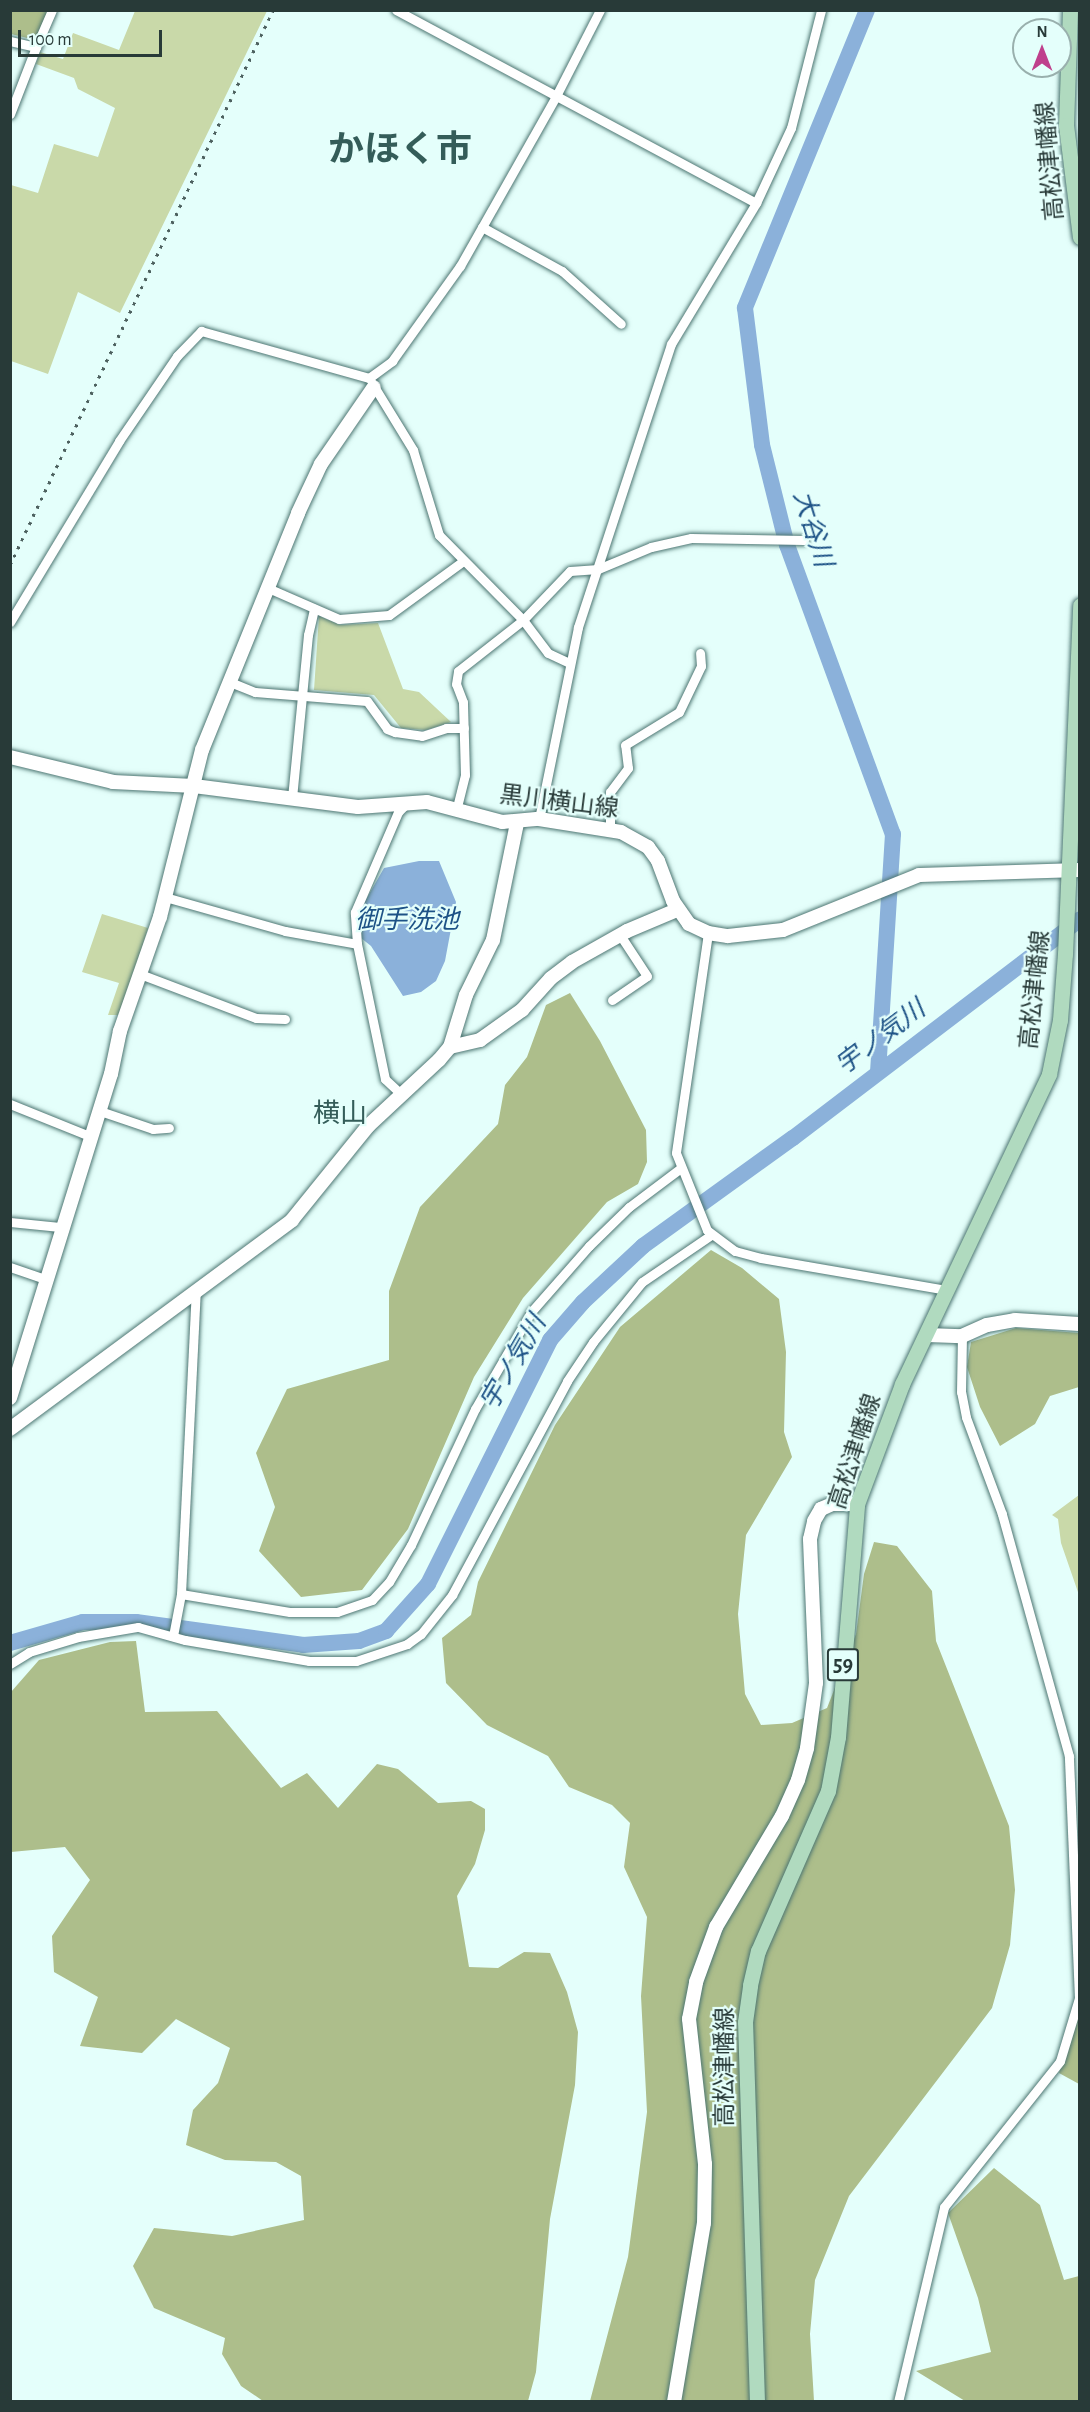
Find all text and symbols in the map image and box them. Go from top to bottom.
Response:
scale bar [21,18,165,56]
north arrow [1012,18,1072,78]
text: N [1036,24,1048,40]
text: 100 m [29,31,72,49]
street label: 高松津幡線 [1031,100,1071,222]
district label: かほく市 [328,129,472,173]
water label: 大谷川 [786,487,838,571]
street label: 黒川横山線 [498,781,620,825]
water label: 御手洗池 [355,905,459,937]
street label: 高松津幡線 [1015,929,1057,1051]
water label: 宇ノ気川 [830,994,932,1082]
district label: 横山 [313,1098,367,1130]
water label: 宇ノ気川 [474,1310,554,1416]
street label: 高松津幡線 [824,1390,888,1514]
road number: 59 [826,1646,860,1684]
street label: 高松津幡線 [712,2007,740,2127]

